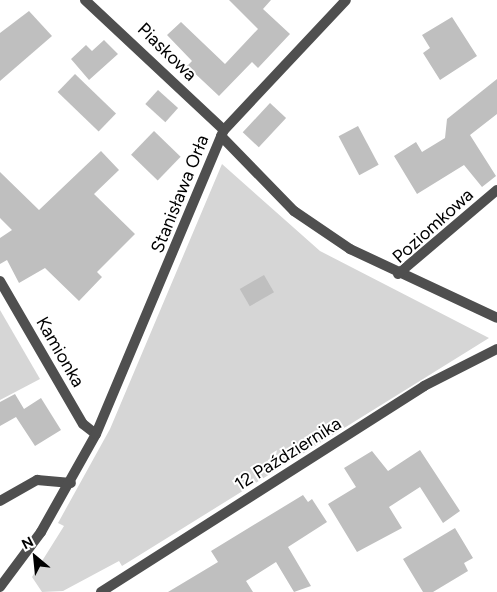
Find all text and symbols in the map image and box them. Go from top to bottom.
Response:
street label: Piaskowa [133,19,201,85]
street label: Stanisława Orła [146,132,214,256]
street label: Poziomkowa [388,184,478,268]
street label: Kamionka [31,313,89,391]
street label: 12 Października [231,413,345,495]
north arrow [10,532,60,582]
text: N [19,533,36,553]

